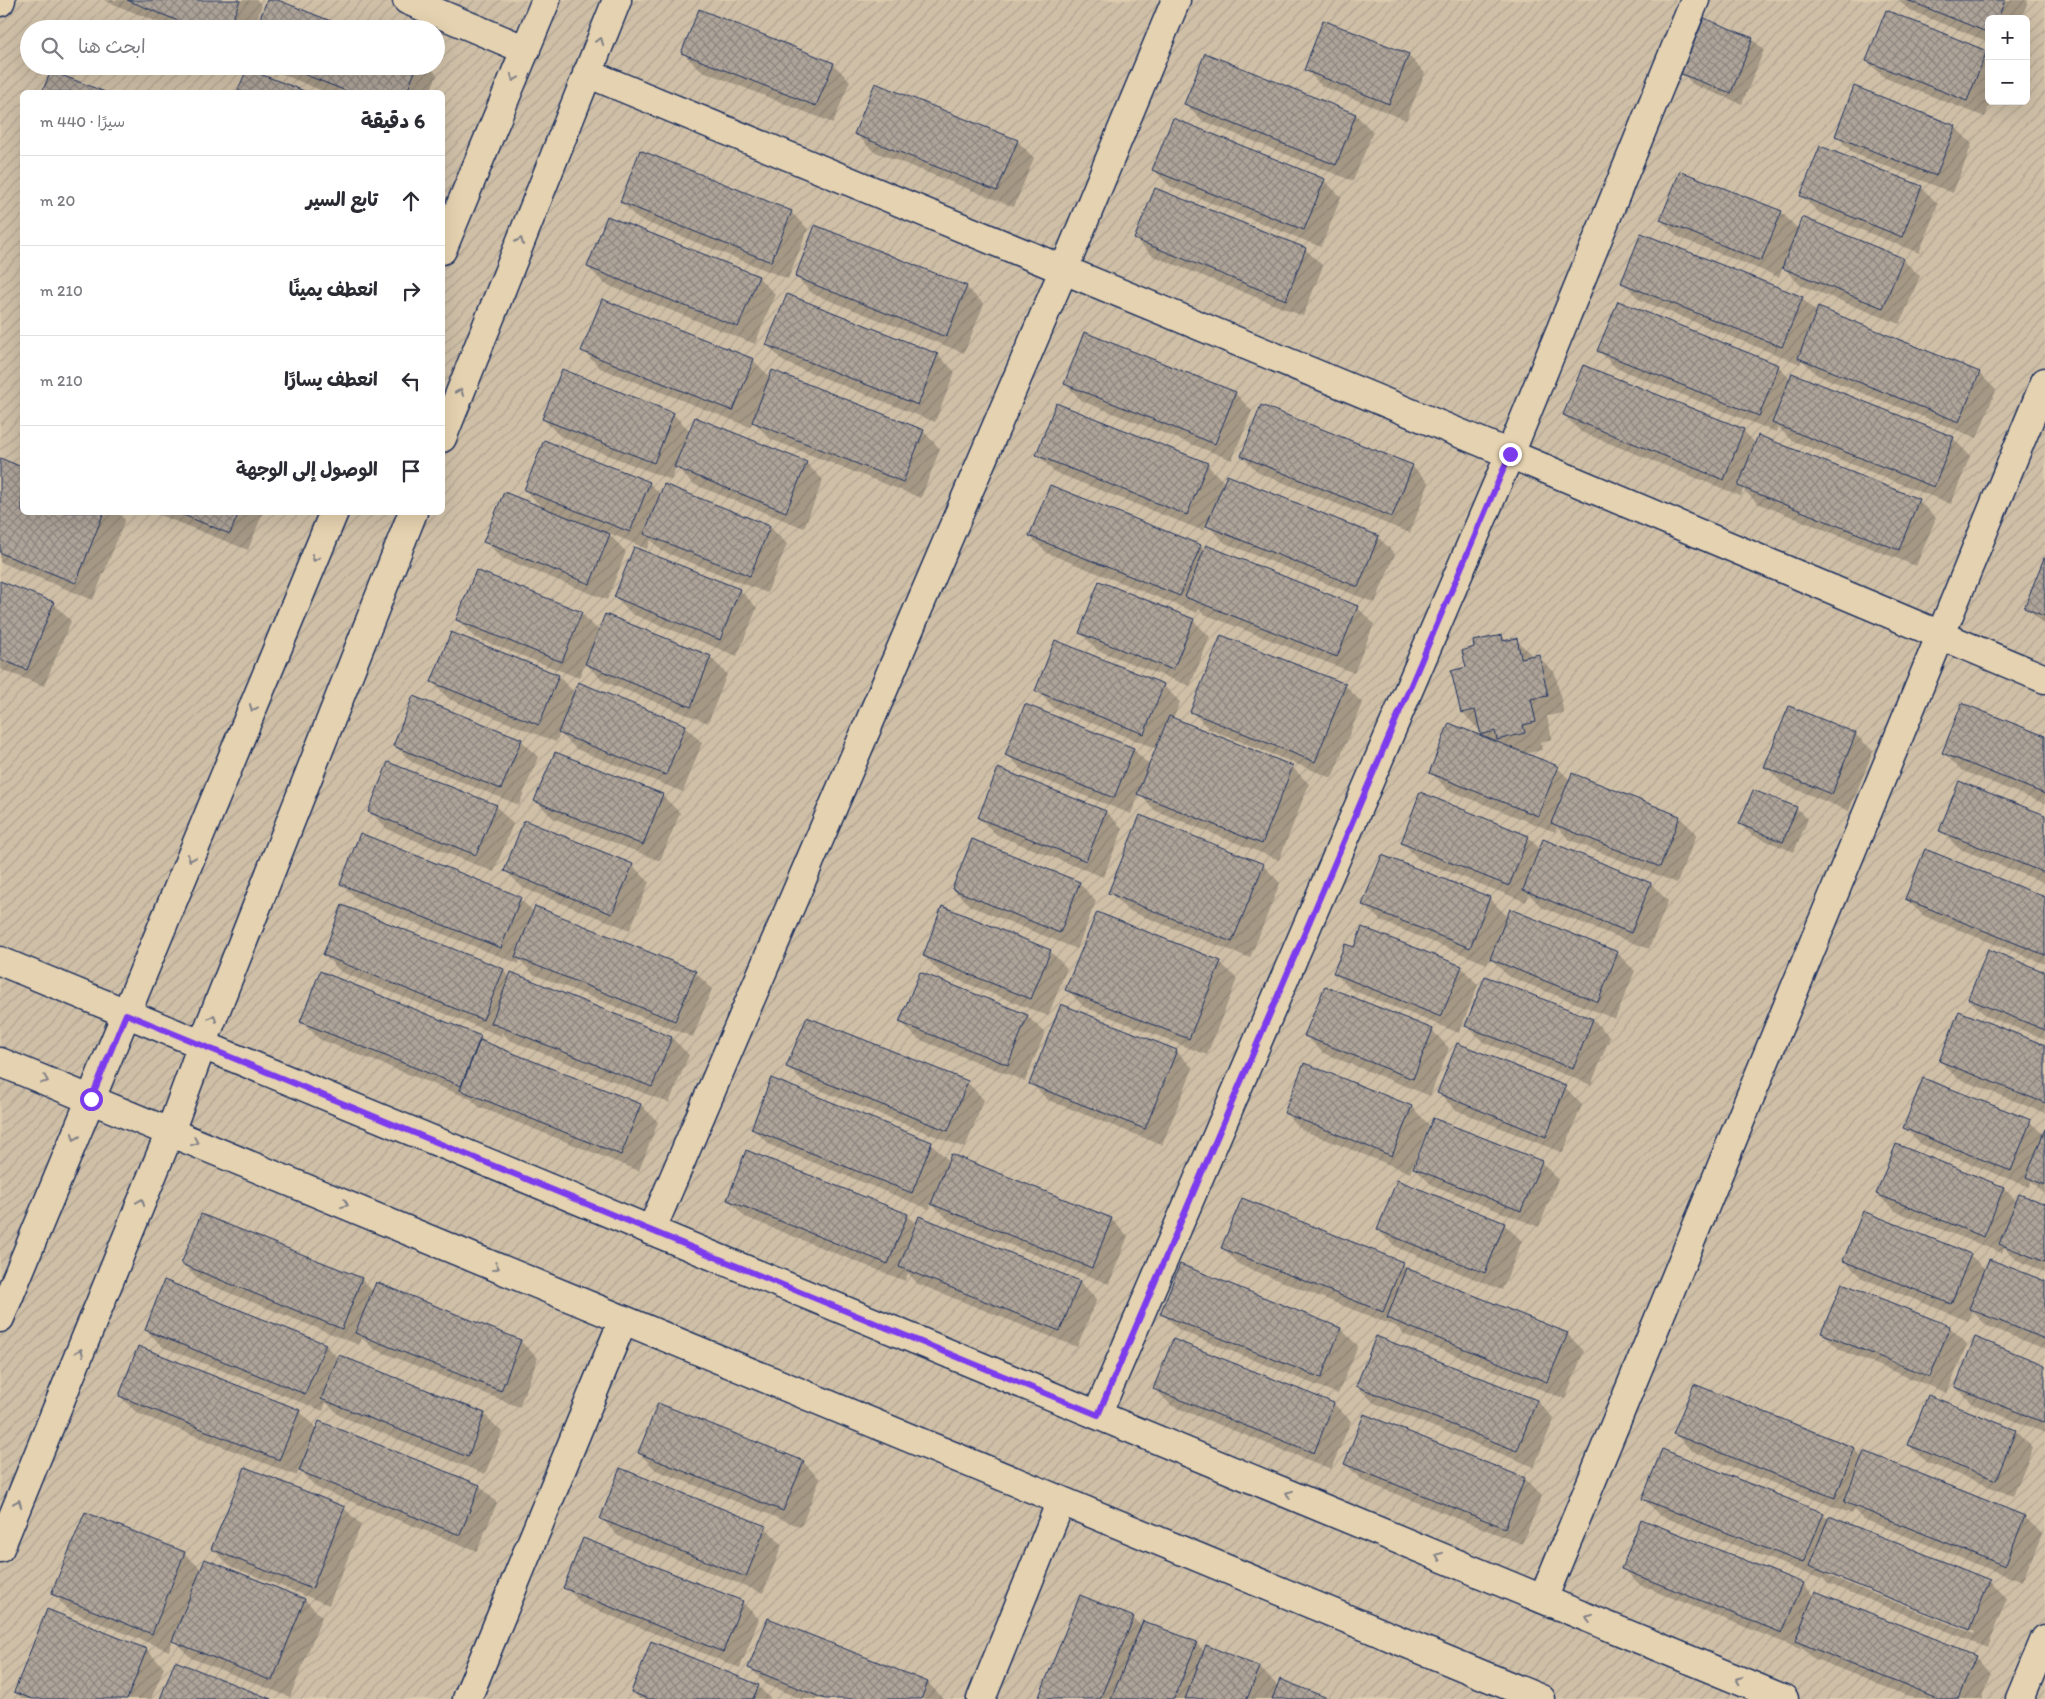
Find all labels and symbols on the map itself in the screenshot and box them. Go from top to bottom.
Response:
one-way arrow [593,37,604,46]
one-way arrow [510,73,520,81]
one-way arrow [514,237,524,246]
one-way arrow [454,388,465,397]
route end [1499,443,1522,466]
one-way arrow [311,553,321,561]
one-way arrow [249,703,259,712]
one-way arrow [186,853,197,862]
one-way arrow [207,1014,217,1023]
one-way arrow [40,1074,49,1085]
route start [80,1088,103,1111]
one-way arrow [71,1132,81,1141]
one-way arrow [190,1136,199,1147]
one-way arrow [135,1198,146,1207]
one-way arrow [341,1199,349,1209]
one-way arrow [491,1260,500,1271]
one-way arrow [74,1349,84,1357]
one-way arrow [1285,1490,1294,1500]
one-way arrow [12,1499,23,1508]
one-way arrow [1435,1552,1444,1563]
one-way arrow [1585,1614,1594,1625]
one-way arrow [1735,1676,1744,1687]

